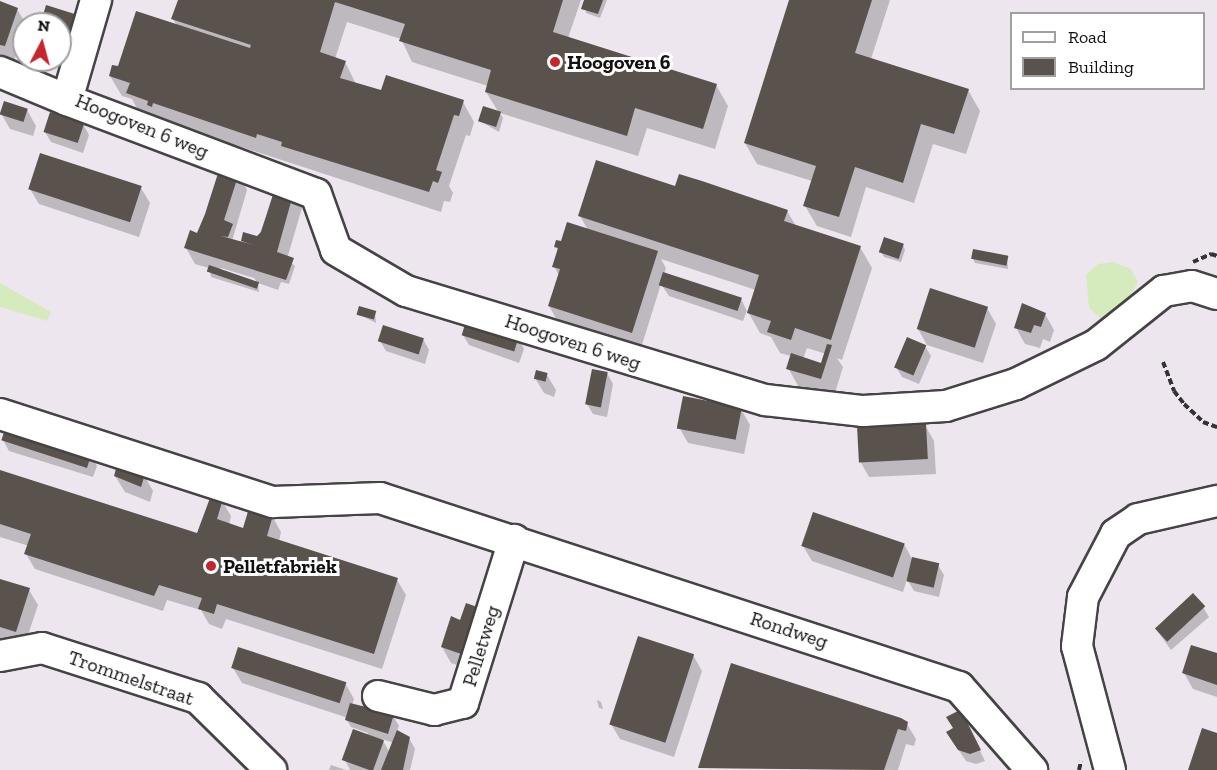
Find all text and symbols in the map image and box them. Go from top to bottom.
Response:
north arrow [12,12,72,72]
legend [1010,12,1205,90]
text: N [37,16,51,36]
text: Road [1068,26,1107,48]
place label: Hoogoven 6 [567,50,670,74]
marker: Hoogoven 6 [548,55,562,69]
text: Building [1068,56,1134,78]
street label: Hoogoven 6 weg [72,88,212,164]
street label: Hoogoven 6 weg [502,309,644,375]
place label: Pelletfabriek [223,554,337,578]
marker: Pelletfabriek [204,559,218,573]
street label: Pelletweg [457,603,505,689]
street label: Rondweg [747,606,831,654]
street label: Trommelstraat [65,645,197,711]

